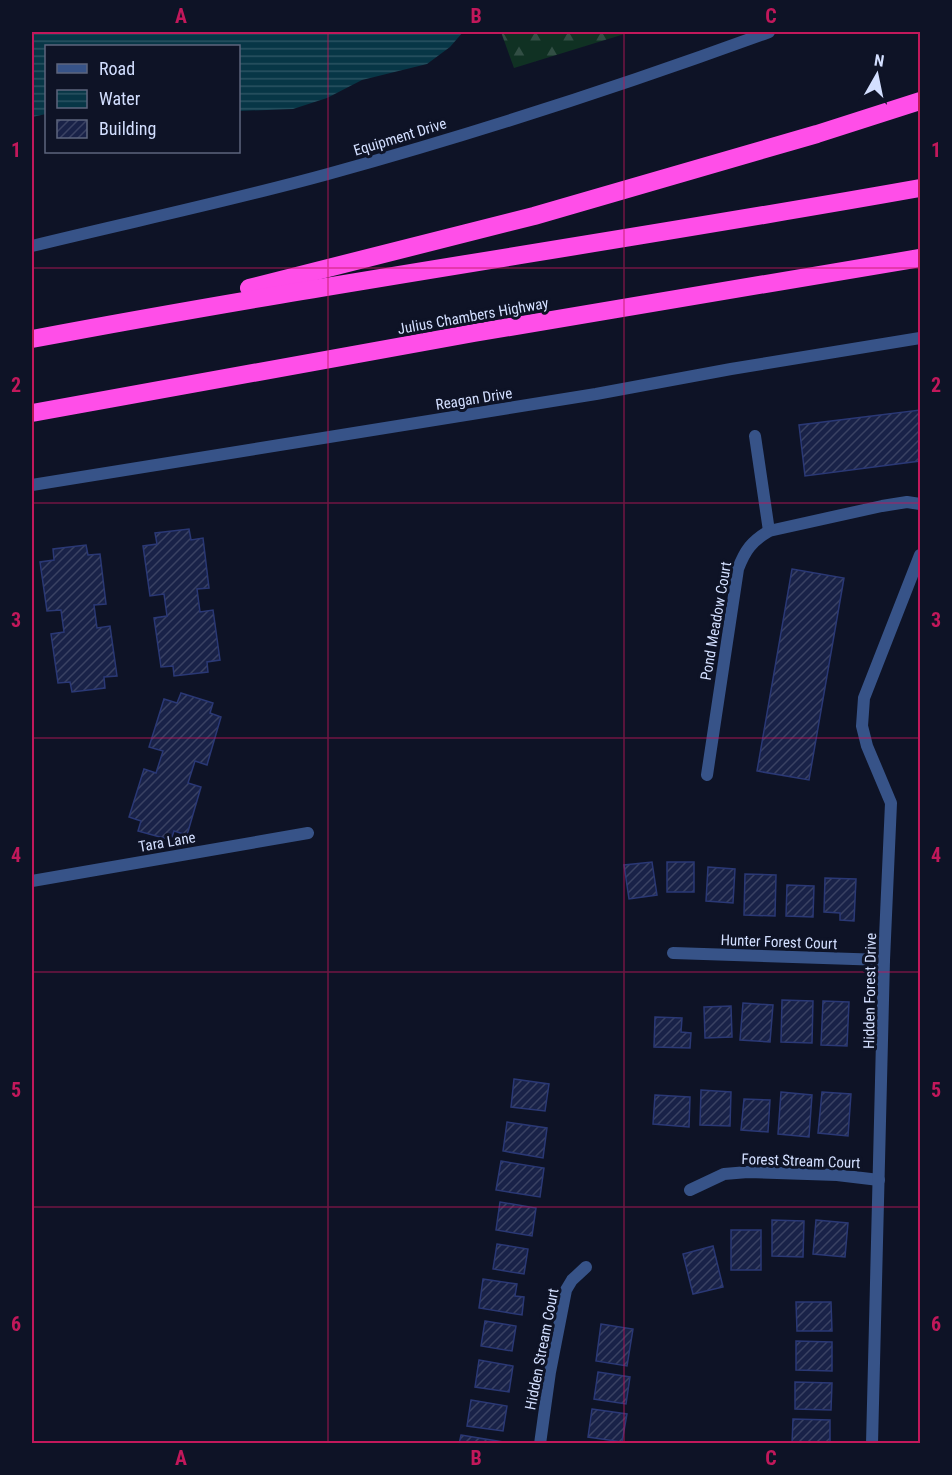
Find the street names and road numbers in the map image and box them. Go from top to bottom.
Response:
street label: Equipment Drive [351,114,449,160]
street label: Julius Chambers Highway [396,294,550,338]
street label: Reagan Drive [434,384,514,414]
street label: Pond Meadow Court [697,560,735,682]
street label: Tara Lane [137,828,197,856]
street label: Hunter Forest Court [720,931,838,953]
street label: Hidden Forest Drive [860,933,880,1049]
street label: Forest Stream Court [741,1150,861,1172]
street label: Hidden Stream Court [521,1287,563,1411]

